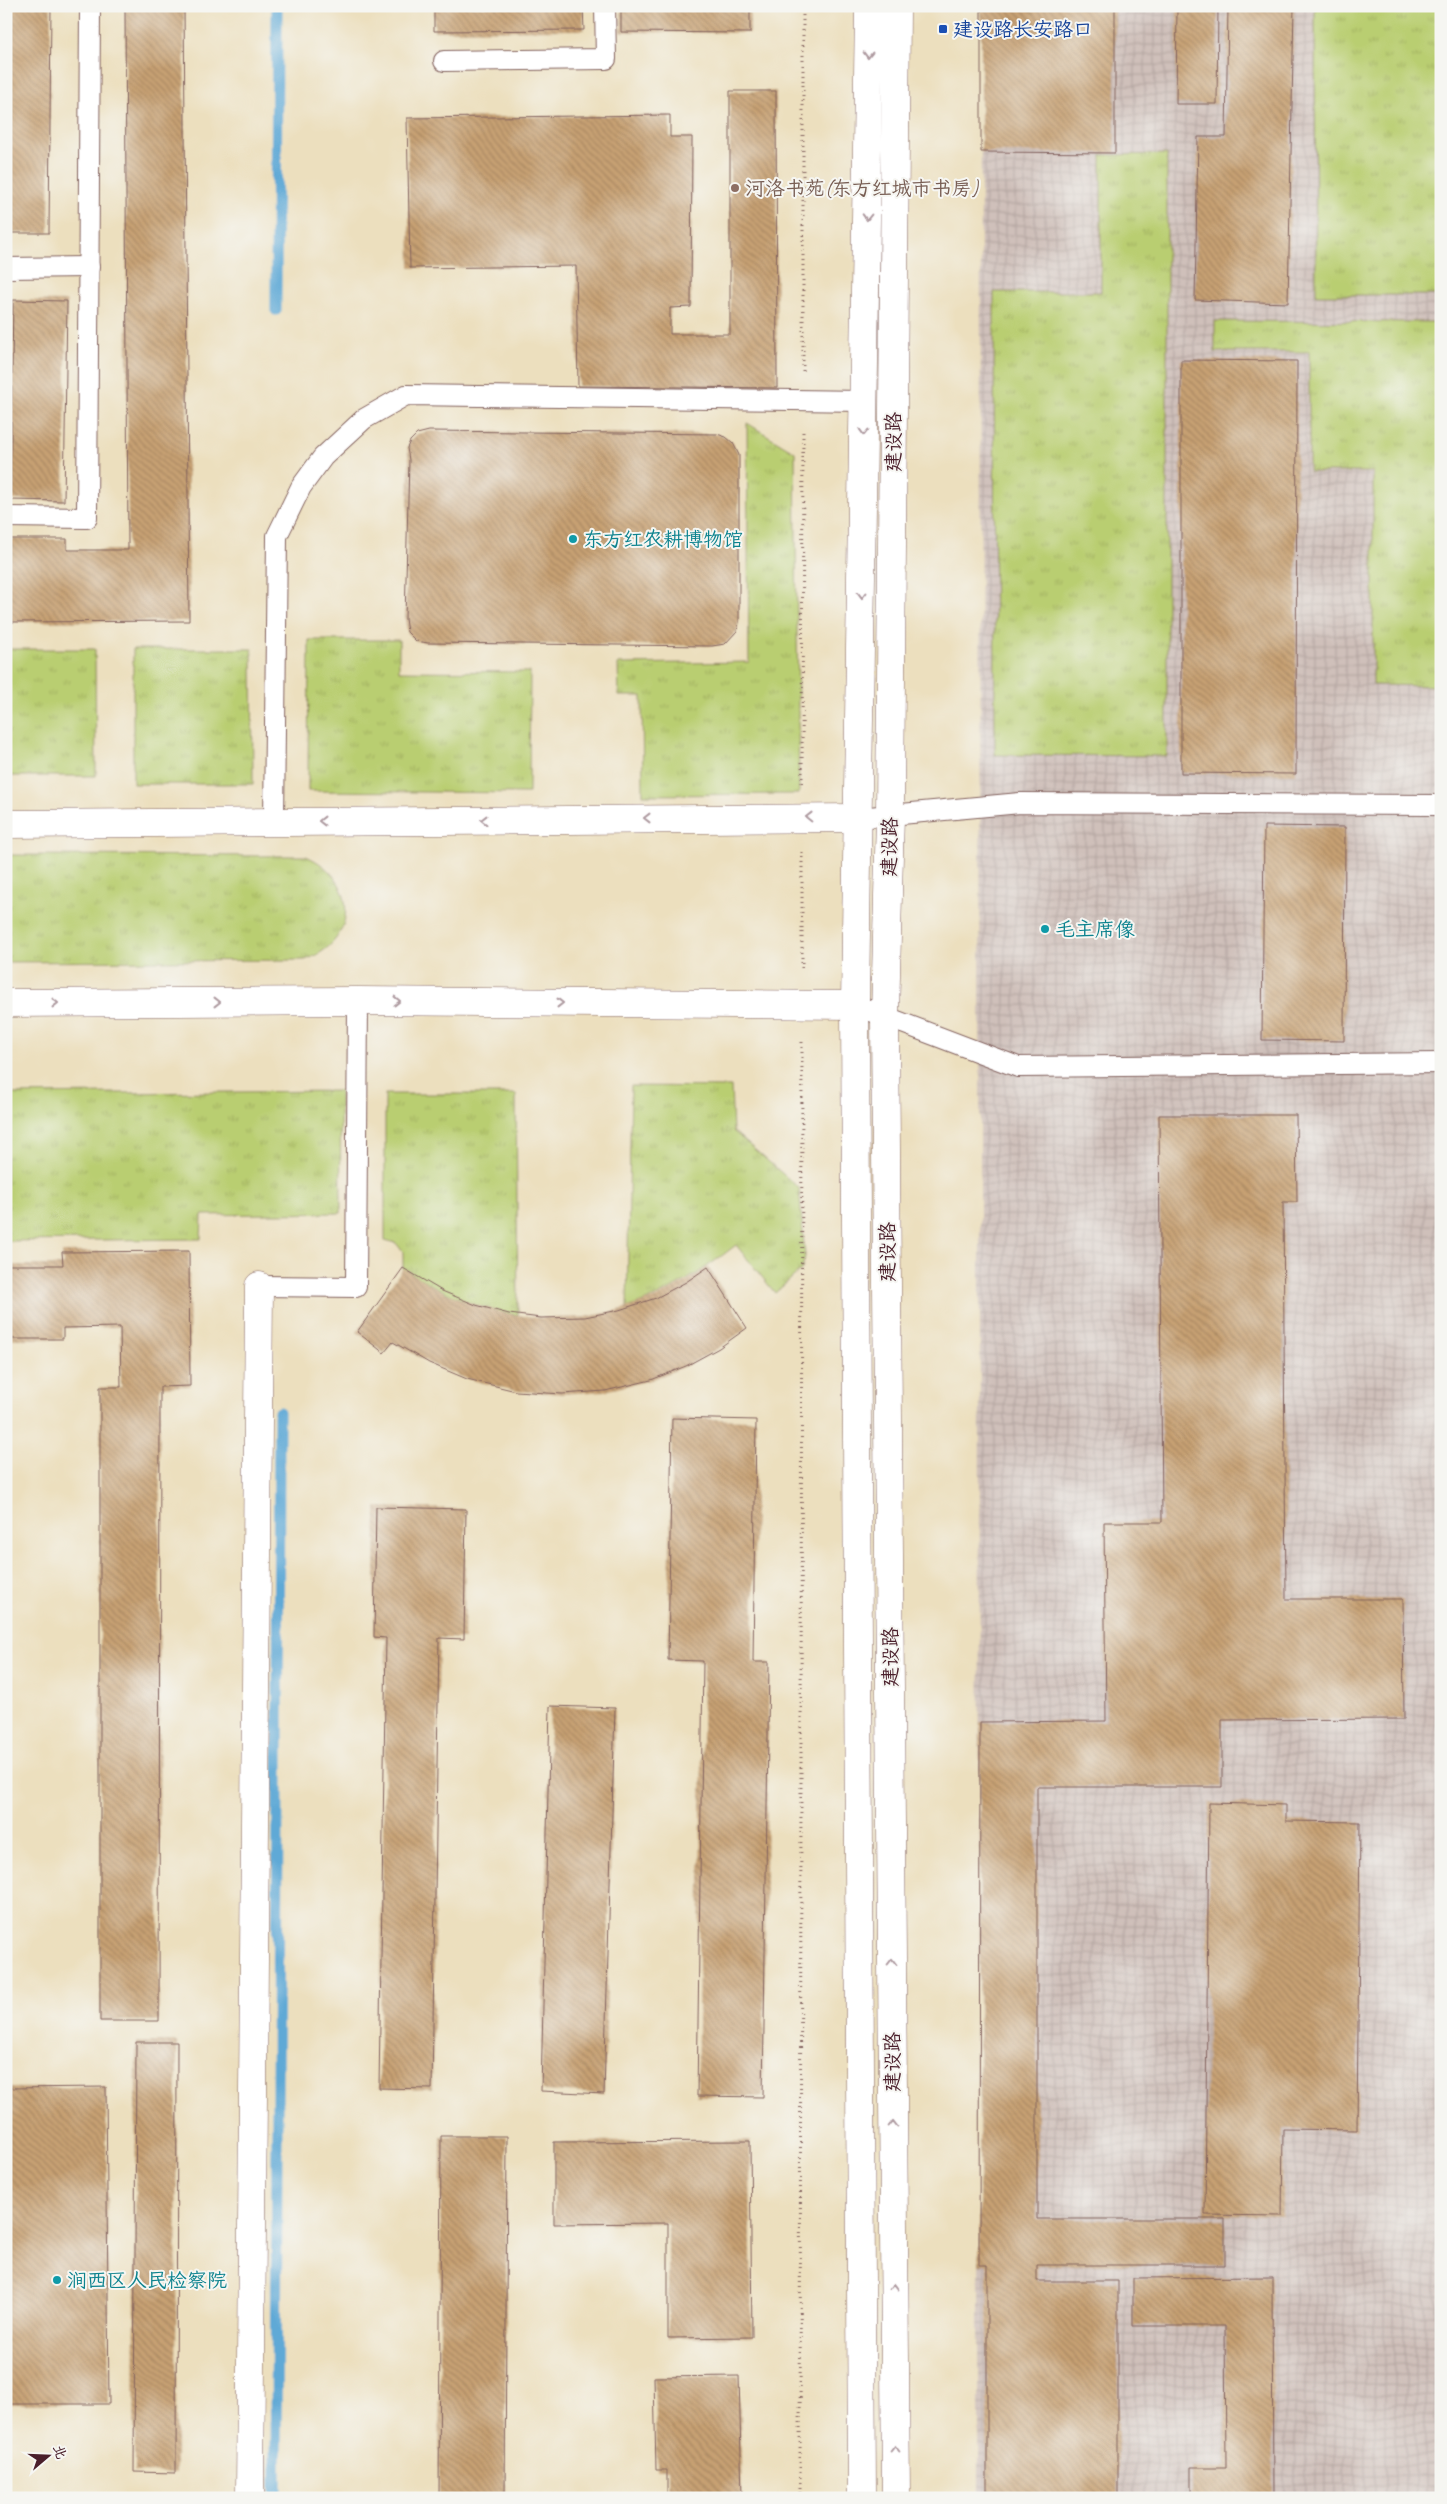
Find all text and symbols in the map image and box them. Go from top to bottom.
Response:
place label: 建设路长安路口 [953,17,1093,42]
marker: 建设路长安路口 [937,23,949,35]
one-way arrow [863,52,873,59]
place label: 河洛书苑(东方红城市书房) [745,176,980,201]
marker: 河洛书苑(东方红城市书房) [729,182,741,194]
one-way arrow [862,214,872,222]
street label: 建设路 [881,411,906,472]
one-way arrow [859,429,870,437]
place label: 东方红农耕博物馆 [583,527,743,552]
marker: 东方红农耕博物馆 [567,533,579,545]
one-way arrow [857,592,867,599]
one-way arrow [805,812,813,822]
one-way arrow [643,813,650,823]
one-way arrow [480,815,488,825]
one-way arrow [318,816,326,826]
street label: 建设路 [876,816,903,877]
place label: 毛主席像 [1055,917,1135,942]
marker: 毛主席像 [1039,923,1051,935]
one-way arrow [394,996,402,1006]
one-way arrow [214,997,222,1007]
one-way arrow [556,997,564,1008]
one-way arrow [52,998,59,1008]
street label: 建设路 [875,1221,900,1282]
street label: 建设路 [878,1626,903,1687]
one-way arrow [887,1957,897,1965]
street label: 建设路 [880,2031,905,2092]
one-way arrow [888,2120,898,2128]
place label: 涧西区人民检察院 [67,2268,227,2293]
marker: 涧西区人民检察院 [51,2274,63,2286]
one-way arrow [889,2282,899,2290]
north arrow [22,2432,72,2482]
text: 北 [50,2443,70,2461]
one-way arrow [890,2445,900,2452]

